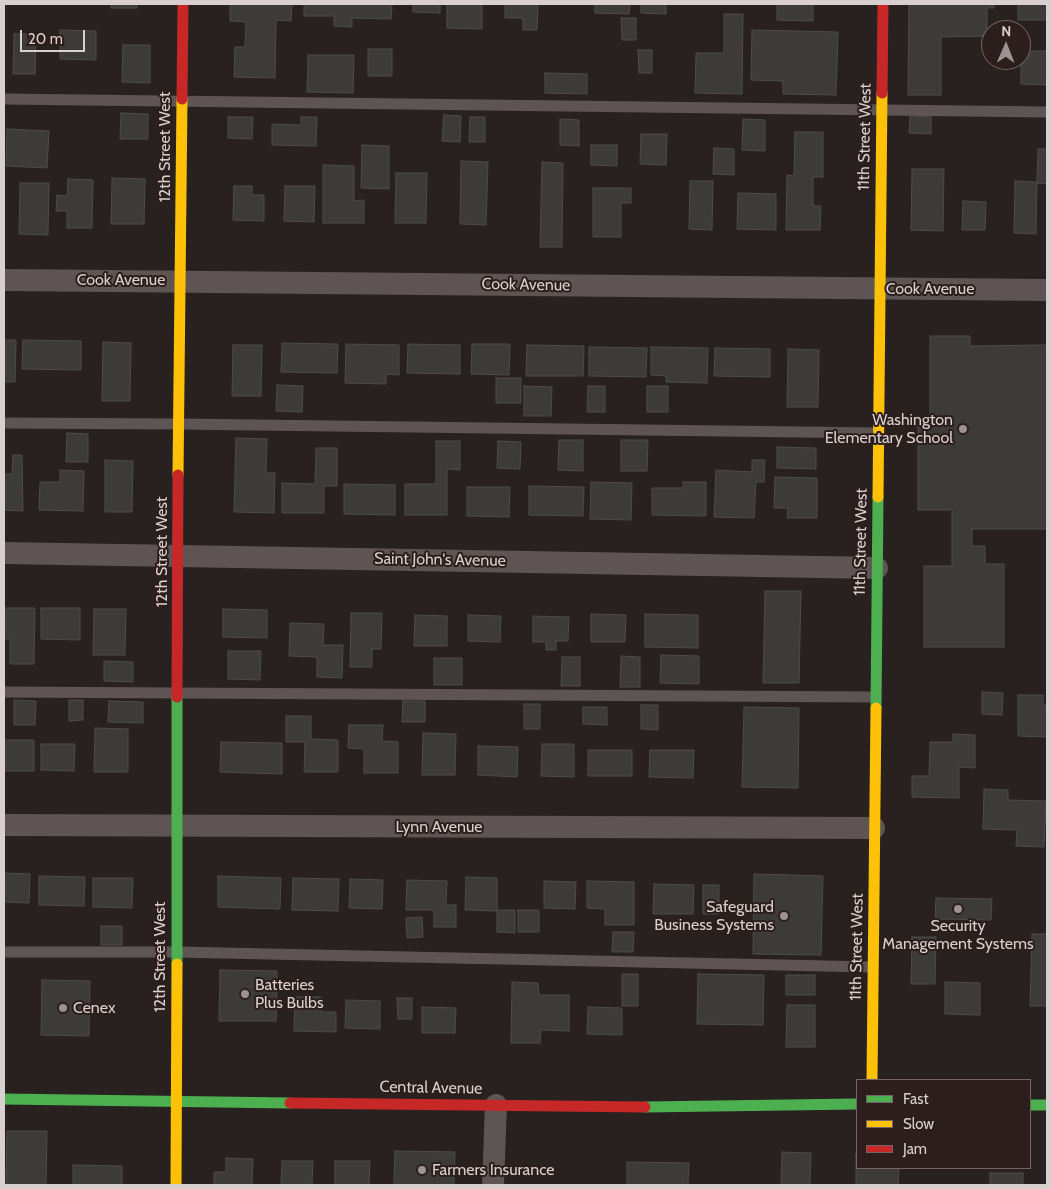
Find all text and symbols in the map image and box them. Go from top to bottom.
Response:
scale bar [22,20,88,52]
north arrow [981,20,1031,70]
text: N [1001,22,1011,40]
text: 20 m [28,30,63,48]
street label: 11th Street West [854,83,876,191]
street label: 12th Street West [155,92,175,202]
street label: Cook Avenue [77,270,165,290]
street label: Cook Avenue [481,275,571,295]
street label: Cook Avenue [886,279,974,299]
place label: Washington Elementary School [825,410,953,448]
marker: Washington Elementary School [957,423,969,435]
street label: 11th Street West [850,488,872,596]
street label: 12th Street West [152,497,172,607]
street label: Saint John's Avenue [374,549,506,571]
street label: Lynn Avenue [395,817,483,837]
street label: 11th Street West [846,893,868,1001]
place label: Safeguard Business Systems [654,897,774,935]
street label: 12th Street West [150,902,170,1012]
marker: Security Management Systems [952,903,964,915]
marker: Safeguard Business Systems [778,910,790,922]
place label: Security Management Systems [882,916,1034,954]
place label: Batteries Plus Bulbs [255,975,324,1013]
marker: Batteries Plus Bulbs [239,988,251,1000]
place label: Cenex [73,998,115,1018]
marker: Cenex [57,1002,69,1014]
street label: Central Avenue [379,1078,483,1098]
legend [856,1079,1031,1169]
text: Fast [903,1090,928,1108]
text: Slow [903,1115,934,1133]
text: Jam [903,1140,927,1158]
place label: Farmers Insurance [432,1160,554,1180]
marker: Farmers Insurance [416,1164,428,1176]

